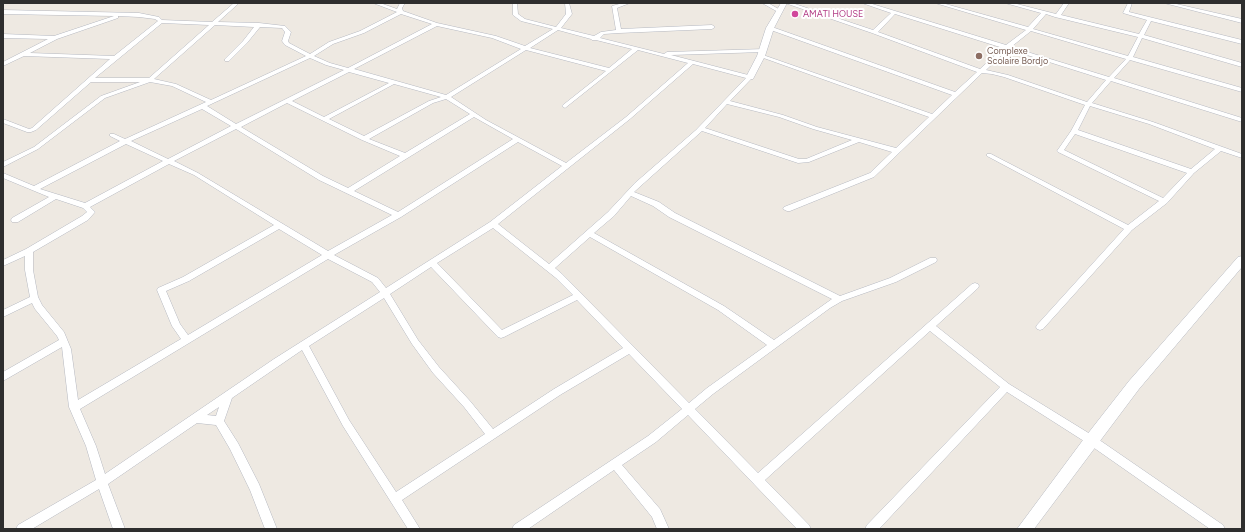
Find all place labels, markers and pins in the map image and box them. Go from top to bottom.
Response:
marker: AMATI HOUSE [790,9,800,19]
place label: AMATI HOUSE [803,9,863,19]
place label: Complexe Scolaire Bordjo [987,46,1048,67]
marker: Complexe Scolaire Bordjo [974,51,984,61]

